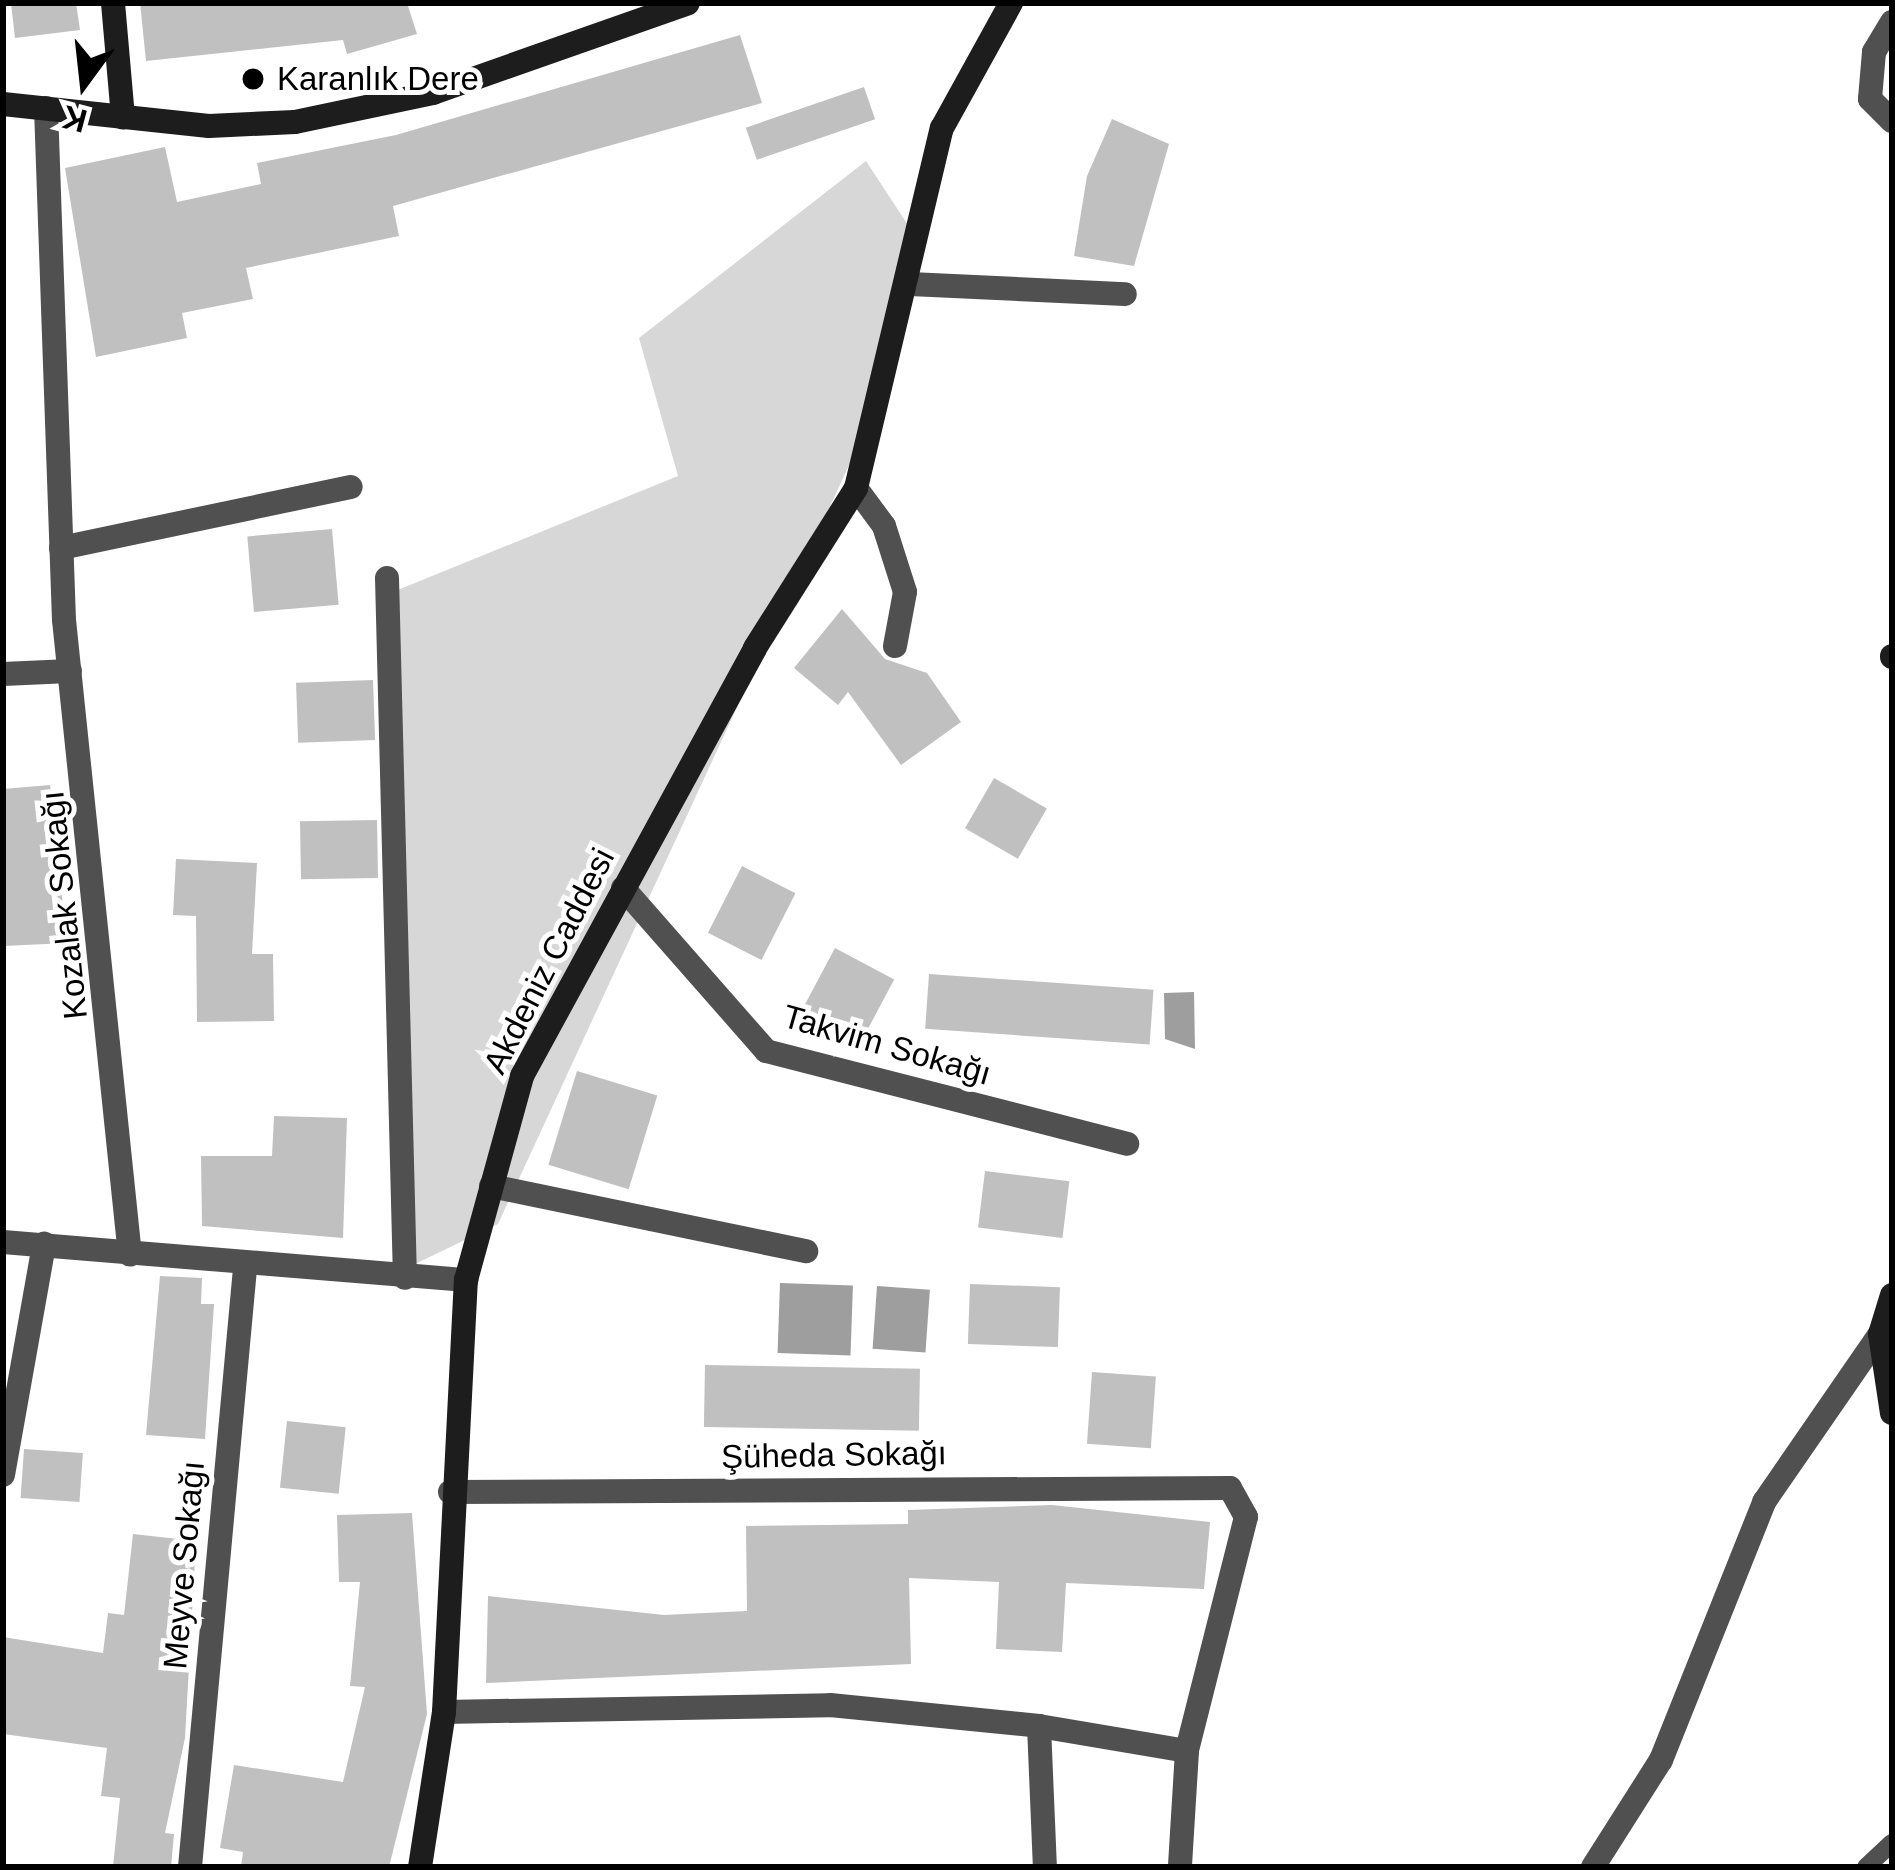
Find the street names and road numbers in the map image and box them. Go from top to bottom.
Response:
street label: Kozalak Sokağı [32,789,96,1021]
street label: Akdeniz Caddesi [475,842,623,1080]
street label: Takvim Sokağı [778,996,996,1094]
street label: Şüheda Sokağı [721,1433,947,1477]
street label: Meyve Sokağı [155,1459,213,1671]

